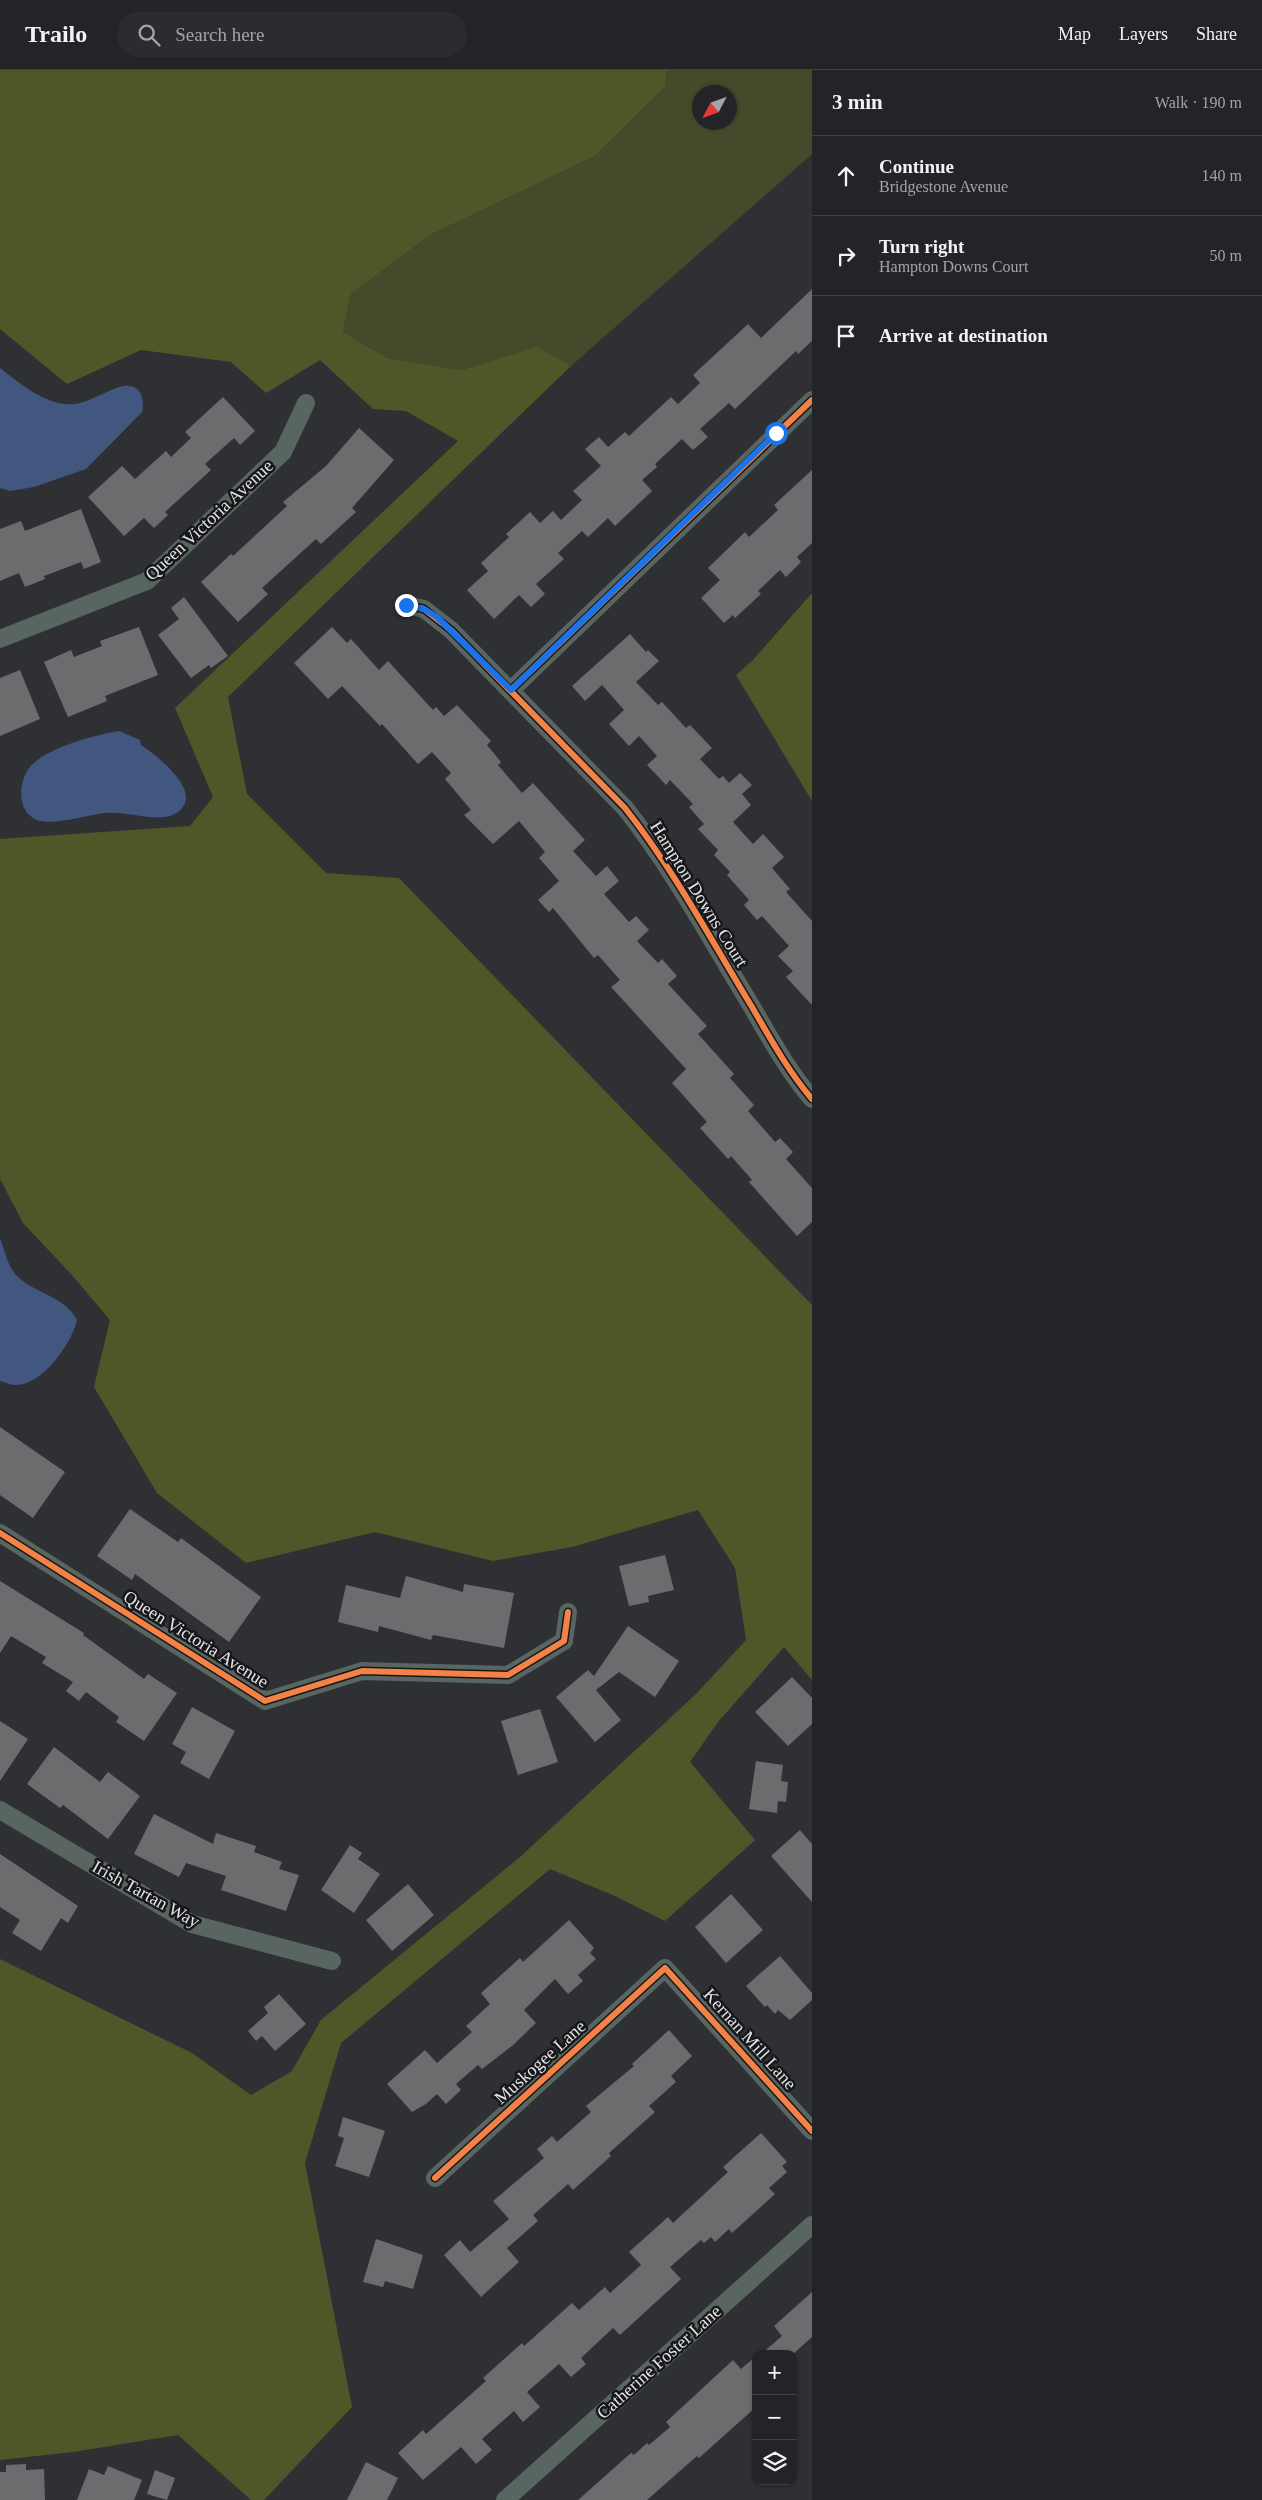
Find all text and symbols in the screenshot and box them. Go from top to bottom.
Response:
search box [117,12,467,57]
text: Trailo [25,21,87,47]
icon: search [135,21,163,49]
text: Search here [175,24,264,45]
text: Map [1058,24,1091,44]
text: Layers [1119,24,1168,44]
text: Share [1196,24,1237,44]
north arrow [692,85,737,130]
text: 3 min [832,90,883,114]
text: Walk · 190 m [1155,94,1242,111]
text: Continue [879,156,954,177]
icon: ahead [832,162,860,190]
text: 140 m [1202,167,1242,184]
text: Bridgestone Avenue [879,178,1008,195]
text: Turn right [879,236,964,257]
icon: right [832,242,860,270]
text: 50 m [1210,247,1242,264]
text: Hampton Downs Court [879,258,1028,275]
icon: arrive [832,322,860,350]
text: Arrive at destination [879,325,1048,346]
route start [765,422,788,445]
street label: Queen Victoria Avenue [141,456,277,584]
route end [395,594,418,617]
street label: Hampton Downs Court [646,817,752,971]
street label: Queen Victoria Avenue [120,1586,272,1692]
street label: Irish Tartan Way [89,1856,203,1932]
street label: Kernan Mill Lane [699,1984,801,2094]
street label: Muskogee Lane [490,2016,590,2108]
street label: Catherine Foster Lane [593,2301,725,2423]
map controls [752,2350,797,2485]
button: + [752,2350,797,2395]
button: − [752,2395,797,2440]
button: layers [752,2440,797,2485]

